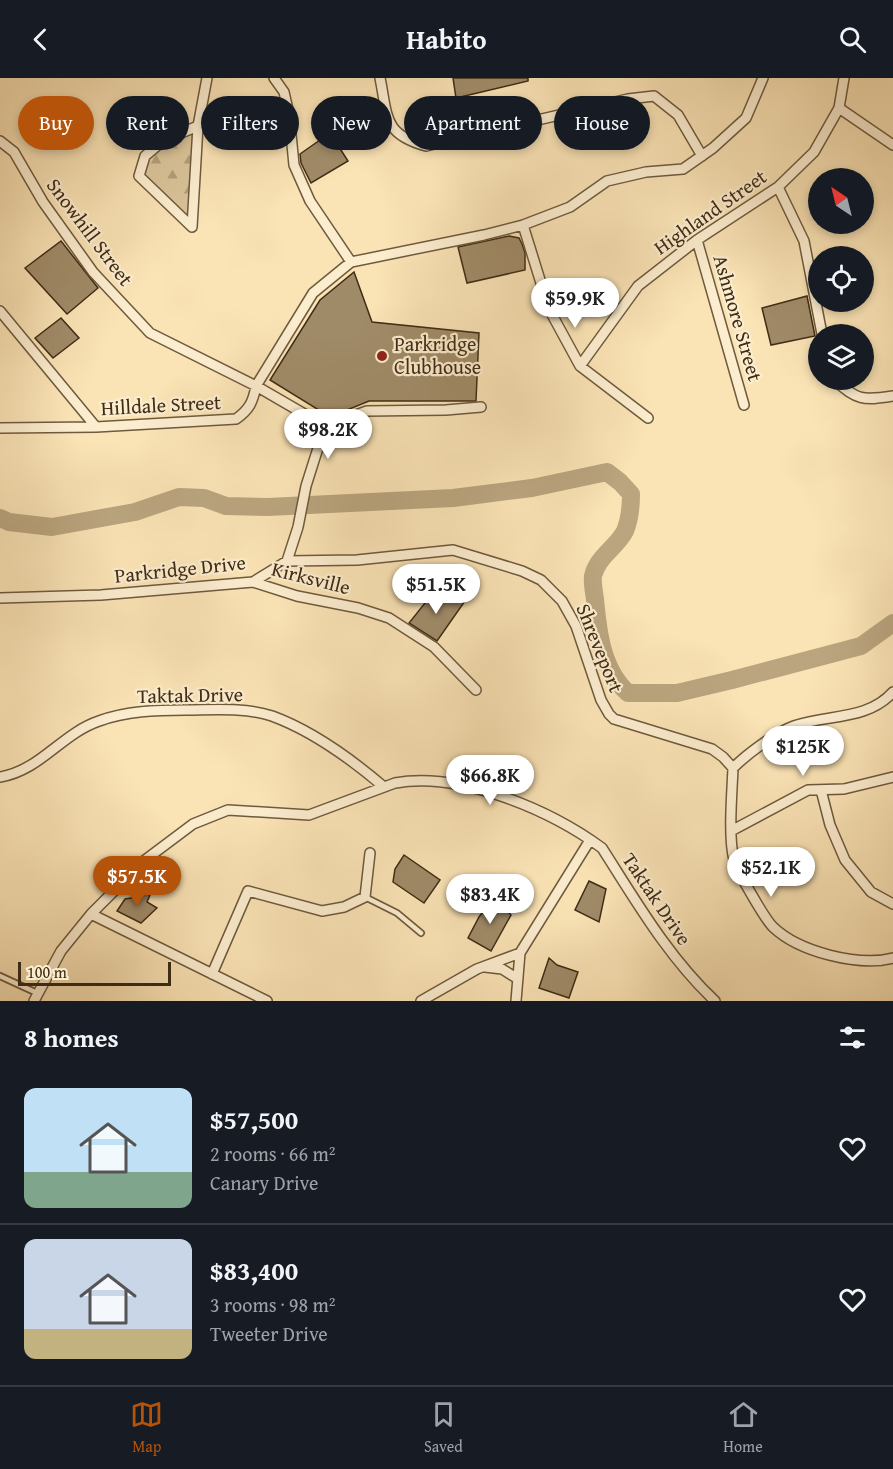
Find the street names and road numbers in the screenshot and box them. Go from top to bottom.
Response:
street label: Highland Street [647,162,772,261]
street label: Snowhill Street [40,172,141,292]
street label: Ashmore Street [707,251,770,384]
street label: Hilldale Street [100,387,222,422]
street label: Parkridge Drive [113,547,247,590]
street label: Kirksville [269,554,353,601]
street label: Shreveport [570,599,631,697]
street label: Taktak Drive [137,679,243,710]
street label: Taktak Drive [616,847,699,951]

